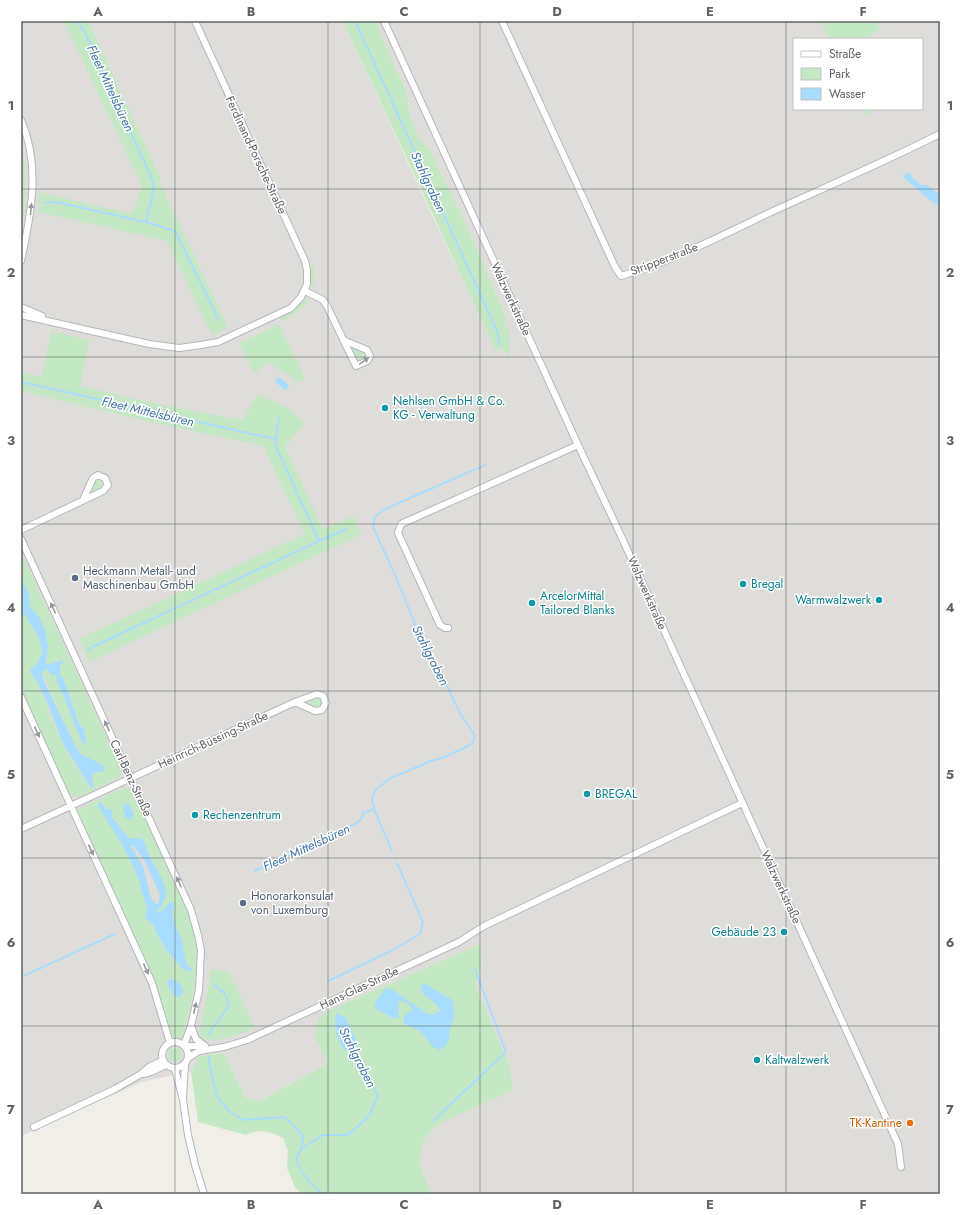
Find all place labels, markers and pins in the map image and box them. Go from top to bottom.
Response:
place label: Nehlsen GmbH & Co. KG - Verwaltung [393,392,506,424]
marker: Nehlsen GmbH & Co. KG - Verwaltung [380,403,390,413]
place label: Heckmann Metall- und Maschinenbau GmbH [83,562,196,594]
marker: Heckmann Metall- und Maschinenbau GmbH [70,573,80,583]
place label: Bregal [751,575,783,593]
marker: Bregal [738,579,748,589]
place label: ArcelorMittal Tailored Blanks [540,587,615,619]
place label: Warmwalzwerk [795,591,872,609]
marker: Warmwalzwerk [874,595,884,605]
marker: ArcelorMittal Tailored Blanks [527,598,537,608]
place label: BREGAL [595,785,638,803]
marker: BREGAL [582,789,592,799]
place label: Rechenzentrum [203,806,281,824]
marker: Rechenzentrum [190,810,200,820]
place label: Honorarkonsulat von Luxemburg [251,887,334,919]
marker: Honorarkonsulat von Luxemburg [238,898,248,908]
place label: Gebäude 23 [712,923,776,941]
marker: Gebäude 23 [779,927,789,937]
place label: Kaltwalzwerk [765,1051,830,1069]
marker: Kaltwalzwerk [752,1055,762,1065]
place label: TK-Kantine [850,1114,902,1132]
marker: TK-Kantine [905,1118,915,1128]

